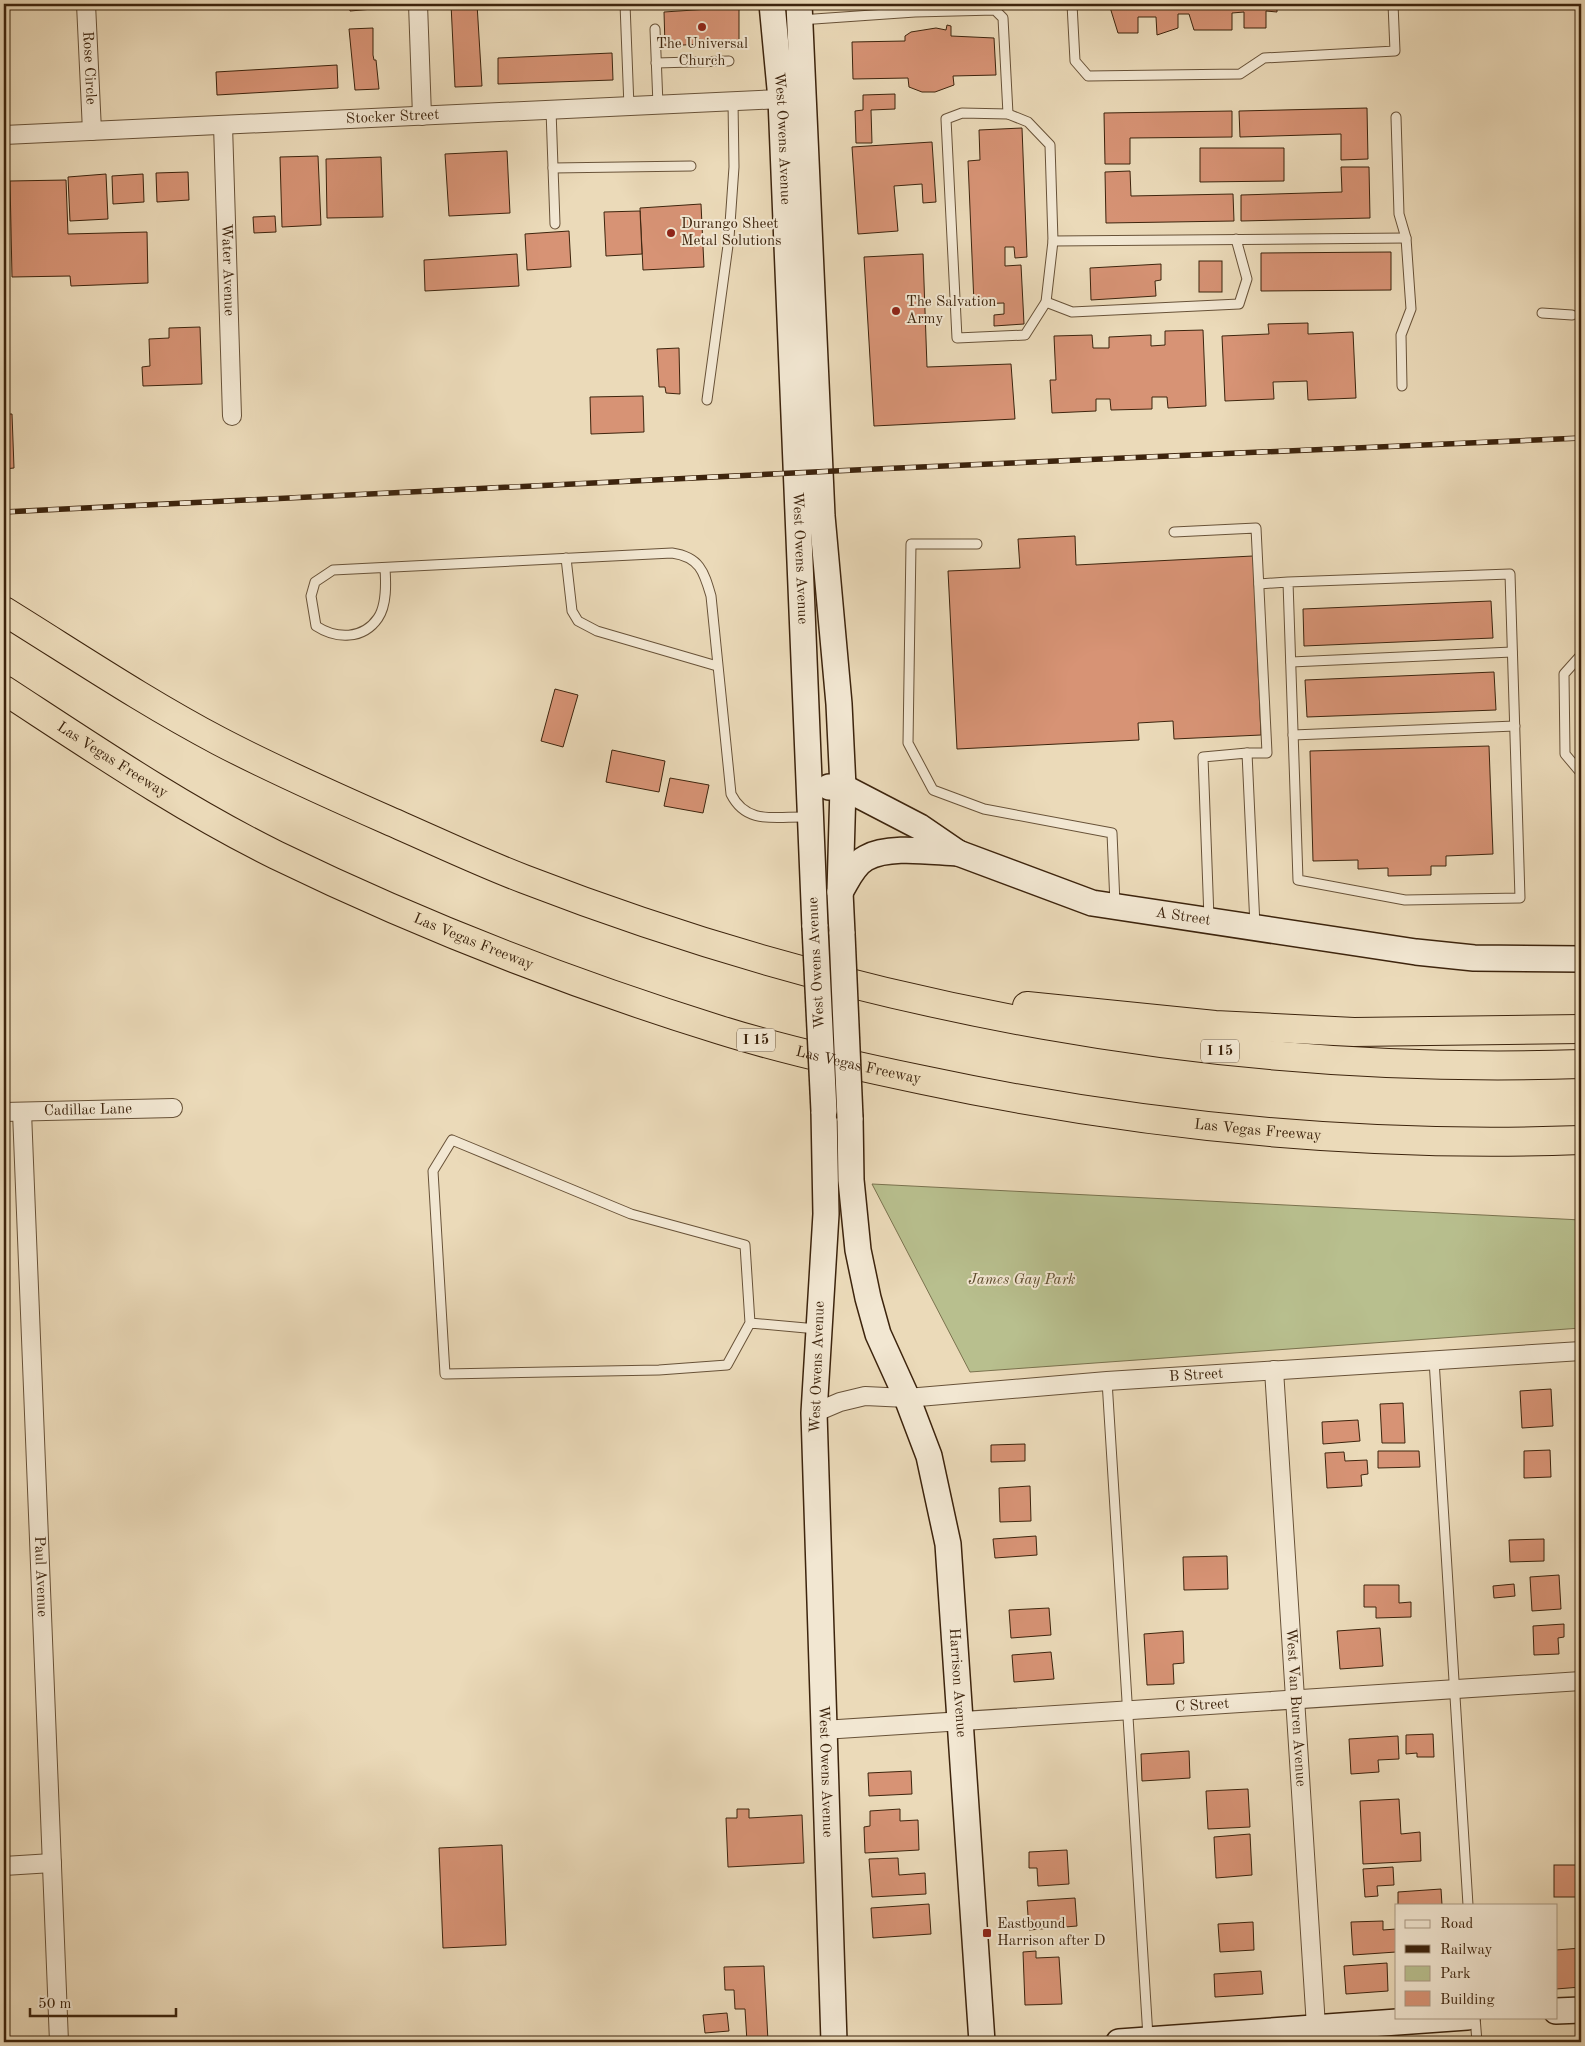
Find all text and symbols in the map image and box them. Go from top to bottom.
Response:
marker: The Universal Church [696,21,708,33]
street label: Rose Circle [80,31,98,105]
place label: The Universal Church [656,37,748,69]
street label: West Owens Avenue [771,72,793,205]
street label: Stocker Street [346,107,440,127]
place label: Durango Sheet Metal Solutions [681,217,782,249]
street label: Water Avenue [219,223,236,316]
marker: Durango Sheet Metal Solutions [665,227,677,239]
place label: The Salvation Army [906,295,996,327]
marker: The Salvation Army [890,305,902,317]
street label: West Owens Avenue [790,492,810,625]
street label: Las Vegas Freeway [54,719,170,801]
street label: West Owens Avenue [806,896,828,1029]
street label: A Street [1155,905,1212,928]
street label: Las Vegas Freeway [411,911,535,973]
road number: I 15 [737,1028,775,1052]
road number: I 15 [1201,1040,1239,1062]
street label: Las Vegas Freeway [794,1044,922,1087]
street label: Cadillac Lane [44,1101,132,1119]
street label: Las Vegas Freeway [1193,1117,1322,1143]
park label: James Gay Park [969,1273,1075,1288]
street label: West Owens Avenue [808,1301,828,1433]
street label: B Street [1169,1366,1224,1385]
street label: Paul Avenue [31,1536,50,1617]
street label: Harrison Avenue [946,1627,969,1738]
street label: West Van Buren Avenue [1283,1627,1308,1787]
street label: C Street [1175,1696,1230,1715]
street label: West Owens Avenue [816,1705,835,1838]
legend [1395,1904,1558,2018]
place label: Eastbound Harrison after D [997,1917,1105,1949]
text: Road [1440,1917,1474,1932]
marker: Eastbound Harrison after D [981,1927,993,1939]
text: Railway [1440,1943,1493,1958]
text: Park [1440,1967,1471,1982]
scale bar [30,1986,176,2018]
text: Building [1440,1993,1495,2008]
text: 50 m [38,1997,72,2012]

